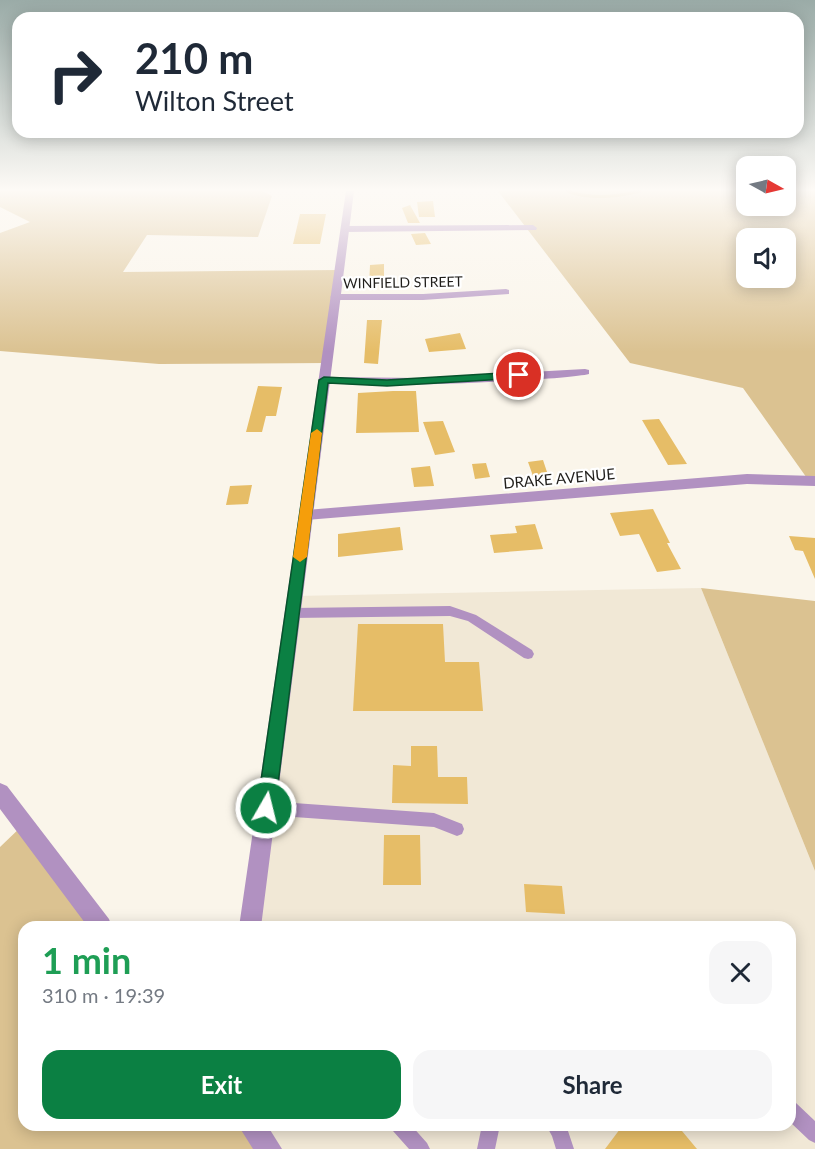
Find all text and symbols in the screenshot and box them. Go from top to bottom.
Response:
text: 210 m [135,33,253,83]
icon: right [36,36,114,114]
text: Wilton Street [135,84,294,117]
north arrow [736,156,796,216]
map controls [736,156,796,288]
button: sound [736,228,796,288]
street label: WINFIELD STREET [343,272,464,292]
pin [493,349,544,400]
icon: arrive [502,358,535,391]
street label: DRAKE AVENUE [502,464,616,492]
position arrow [234,776,298,840]
text: 1 min [42,938,131,982]
button: close [709,941,772,1004]
text: 310 m · 19:39 [42,983,165,1007]
button: Exit [42,1050,401,1119]
button: Share [413,1050,772,1119]

